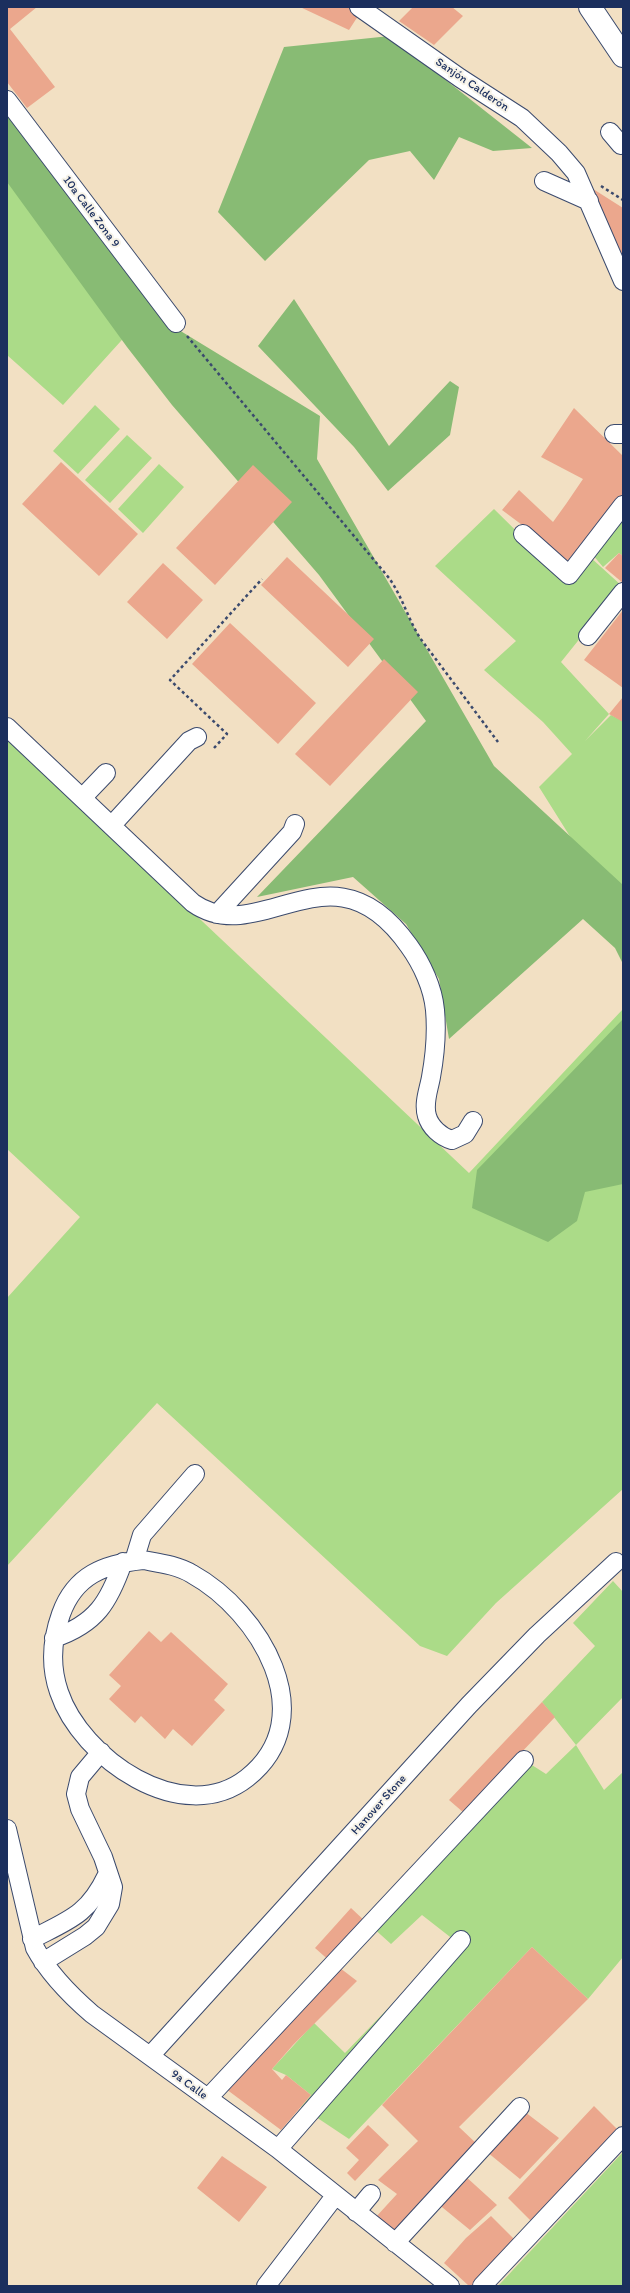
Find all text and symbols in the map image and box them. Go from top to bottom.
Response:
street label: Sanjón Calderón [433,55,511,115]
street label: 10a Calle Zona 9 [59,173,123,251]
street label: Hanover Stone [348,1772,410,1838]
street label: 9a Calle [168,2067,210,2103]

